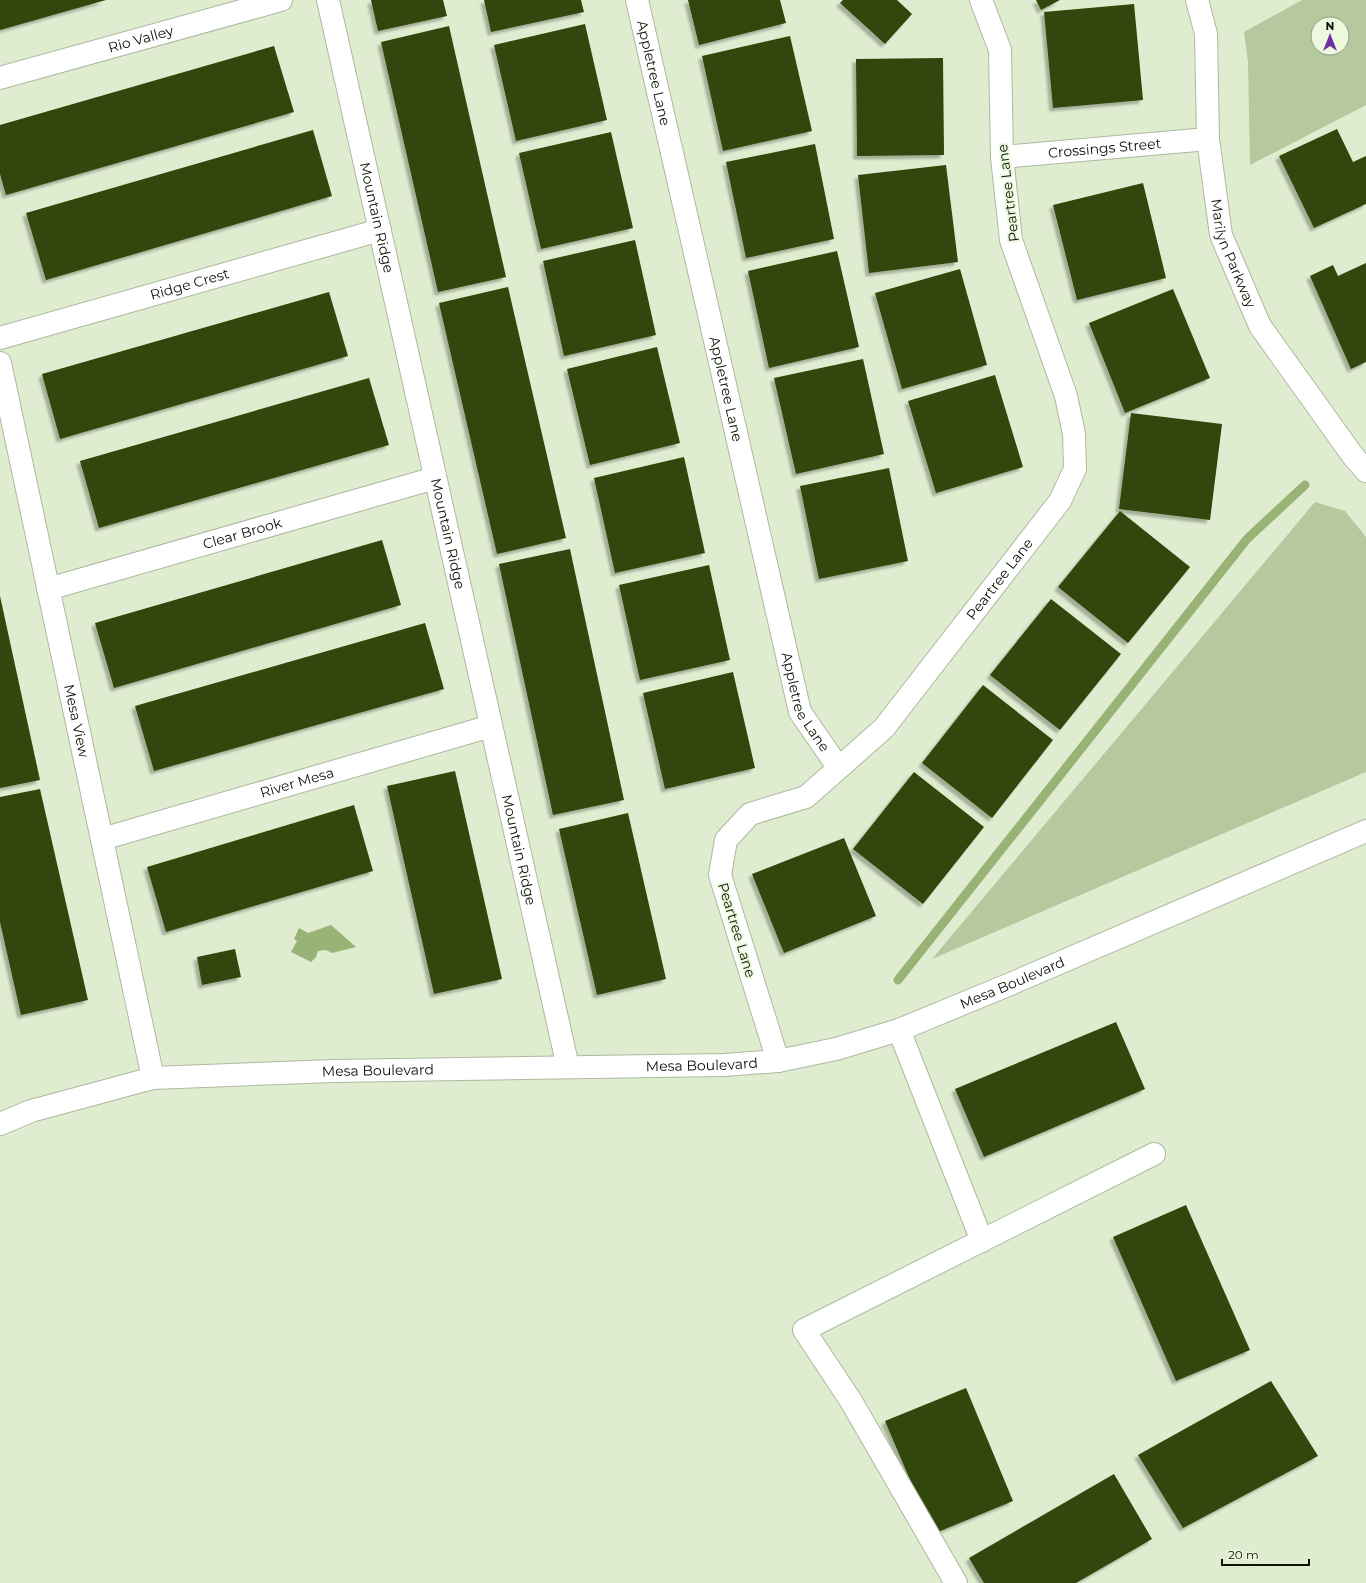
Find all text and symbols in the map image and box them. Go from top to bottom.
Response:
north arrow [1310,16,1350,56]
street label: Appletree Lane [633,19,675,128]
text: N [1326,19,1334,33]
street label: Rio Valley [106,21,176,57]
street label: Crossings Street [1047,134,1162,162]
street label: Peartree Lane [993,143,1023,243]
street label: Mountain Ridge [356,160,398,275]
street label: Marilyn Parkway [1207,198,1260,311]
street label: Ridge Crest [148,264,231,304]
street label: Appletree Lane [705,335,747,443]
street label: Mountain Ridge [427,477,469,591]
street label: Clear Brook [201,513,284,553]
street label: Peartree Lane [962,535,1037,623]
street label: Appletree Lane [778,650,834,755]
street label: Mesa View [60,683,93,760]
street label: River Mesa [258,763,336,802]
street label: Mountain Ridge [498,793,540,907]
street label: Peartree Lane [714,880,760,980]
street label: Mesa Boulevard [957,953,1067,1013]
street label: Mesa Boulevard [646,1054,758,1075]
street label: Mesa Boulevard [322,1060,434,1080]
scale bar [1222,1541,1309,1567]
text: 20 m [1228,1547,1259,1562]

